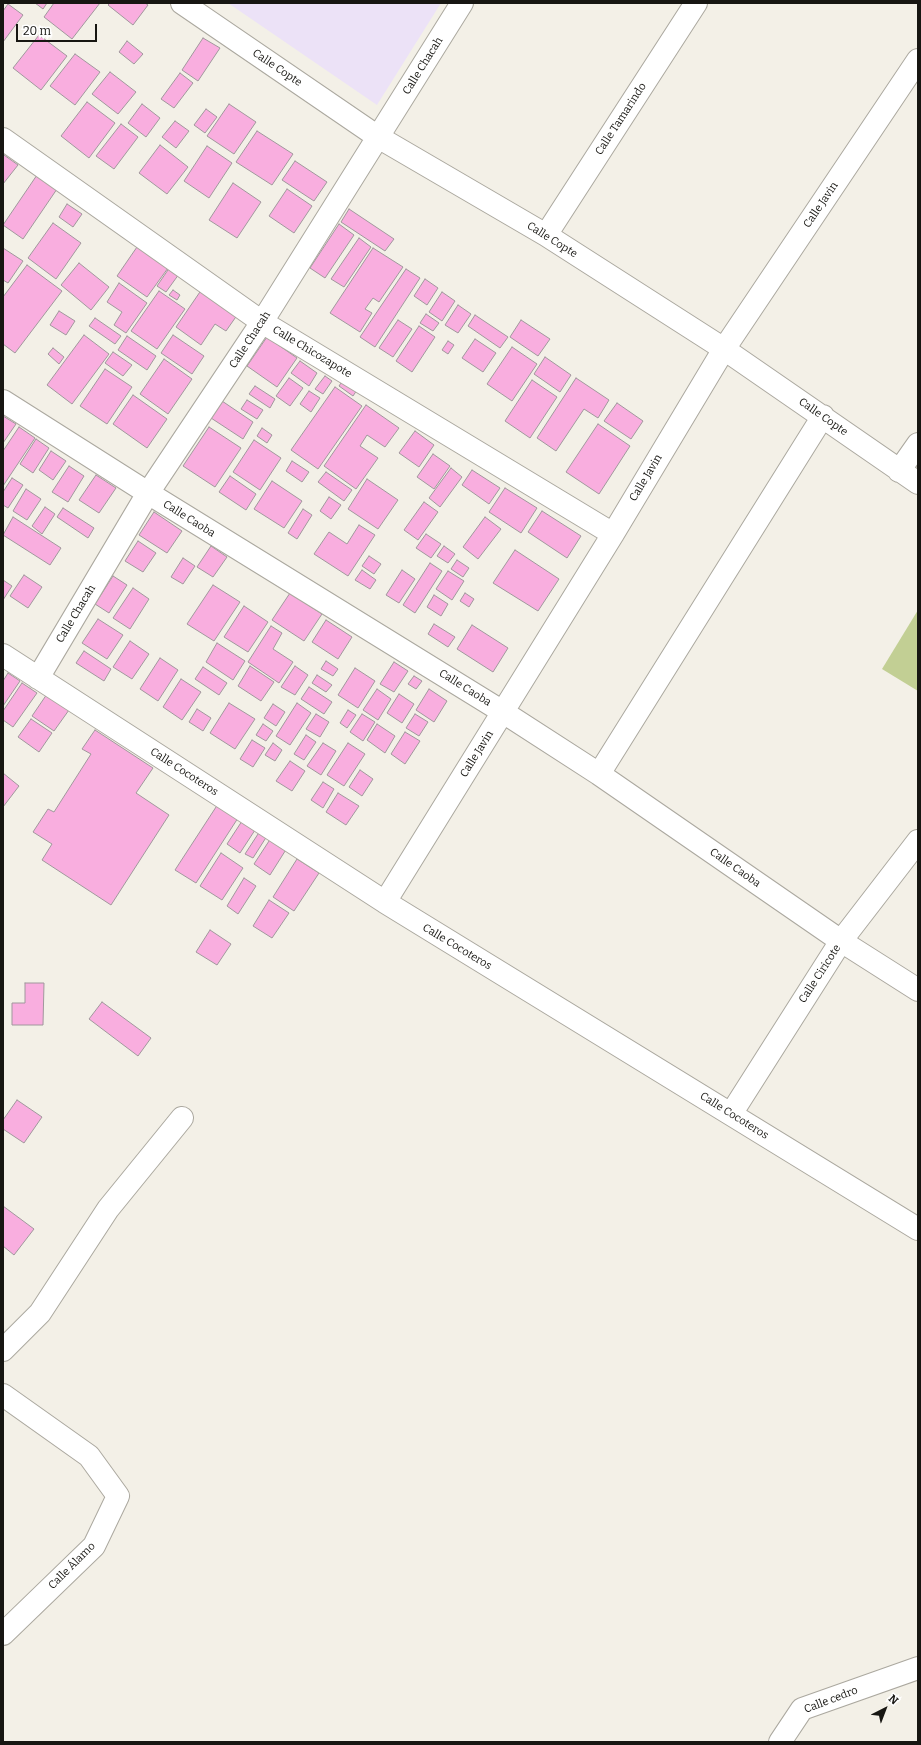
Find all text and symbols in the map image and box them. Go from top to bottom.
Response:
scale bar [18,16,99,42]
text: 20 m [23,24,51,38]
street label: Calle Chacah [400,35,446,97]
street label: Calle Copte [250,47,304,89]
street label: Calle Tamarindo [593,80,649,158]
street label: Calle Javin [801,180,841,230]
street label: Calle Copte [524,219,580,261]
street label: Calle Chacah [227,309,273,371]
street label: Calle Chicozapote [270,323,354,381]
street label: Calle Copte [796,395,850,439]
street label: Calle Javin [627,452,665,504]
street label: Calle Caoba [160,498,218,540]
street label: Calle Chacah [54,583,98,645]
street label: Calle Caoba [436,667,494,709]
street label: Calle Javin [457,728,497,780]
street label: Calle Cocoteros [148,745,220,799]
street label: Calle Caoba [707,846,763,890]
street label: Calle Cocoteros [420,921,494,973]
street label: Calle Ciricote [796,942,844,1006]
street label: Calle Cocoteros [697,1090,771,1142]
street label: Calle Álamo [46,1540,98,1592]
street label: Calle cedro [802,1684,860,1716]
north arrow [865,1689,905,1729]
text: N [886,1692,901,1707]

